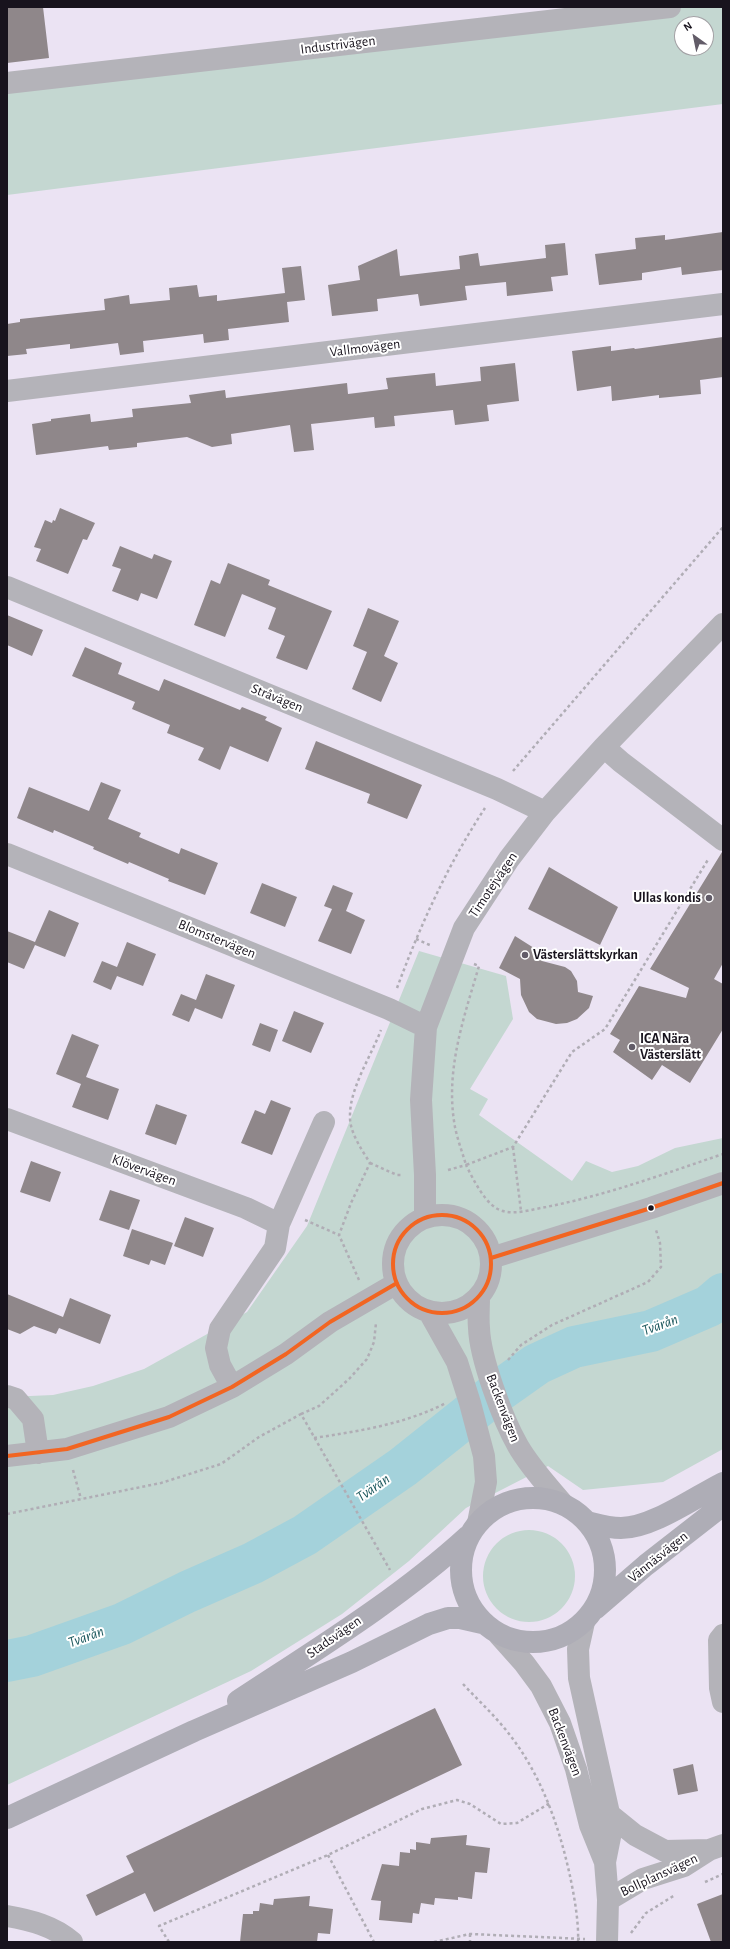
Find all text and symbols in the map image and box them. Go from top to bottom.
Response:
north arrow [674,16,714,56]
text: N [682,20,694,33]
street label: Industrivägen [300,32,376,58]
street label: Vallmovägen [329,335,401,361]
street label: Stråvägen [249,680,305,716]
street label: Timotejvägen [465,849,521,921]
place label: Ullas kondis [633,890,701,906]
marker: Ullas kondis [704,893,714,903]
street label: Blomstervägen [176,916,258,962]
place label: Västerslättskyrkan [533,947,638,963]
marker: Västerslättskyrkan [520,950,530,960]
place label: ICA Nära Västerslätt [640,1031,701,1064]
marker: ICA Nära Västerslätt [627,1042,637,1052]
street label: Klövervägen [109,1151,179,1189]
unlabelled marker [646,1203,656,1213]
water label: Tvärån [640,1310,680,1340]
street label: Backenvägen [482,1372,524,1444]
water label: Tvärån [353,1470,393,1506]
street label: Vännäsvägen [625,1528,691,1586]
street label: Stadsvägen [304,1612,364,1662]
water label: Tvärån [66,1622,106,1652]
street label: Backenvägen [544,1706,586,1778]
street label: Bollplansvägen [618,1850,700,1900]

